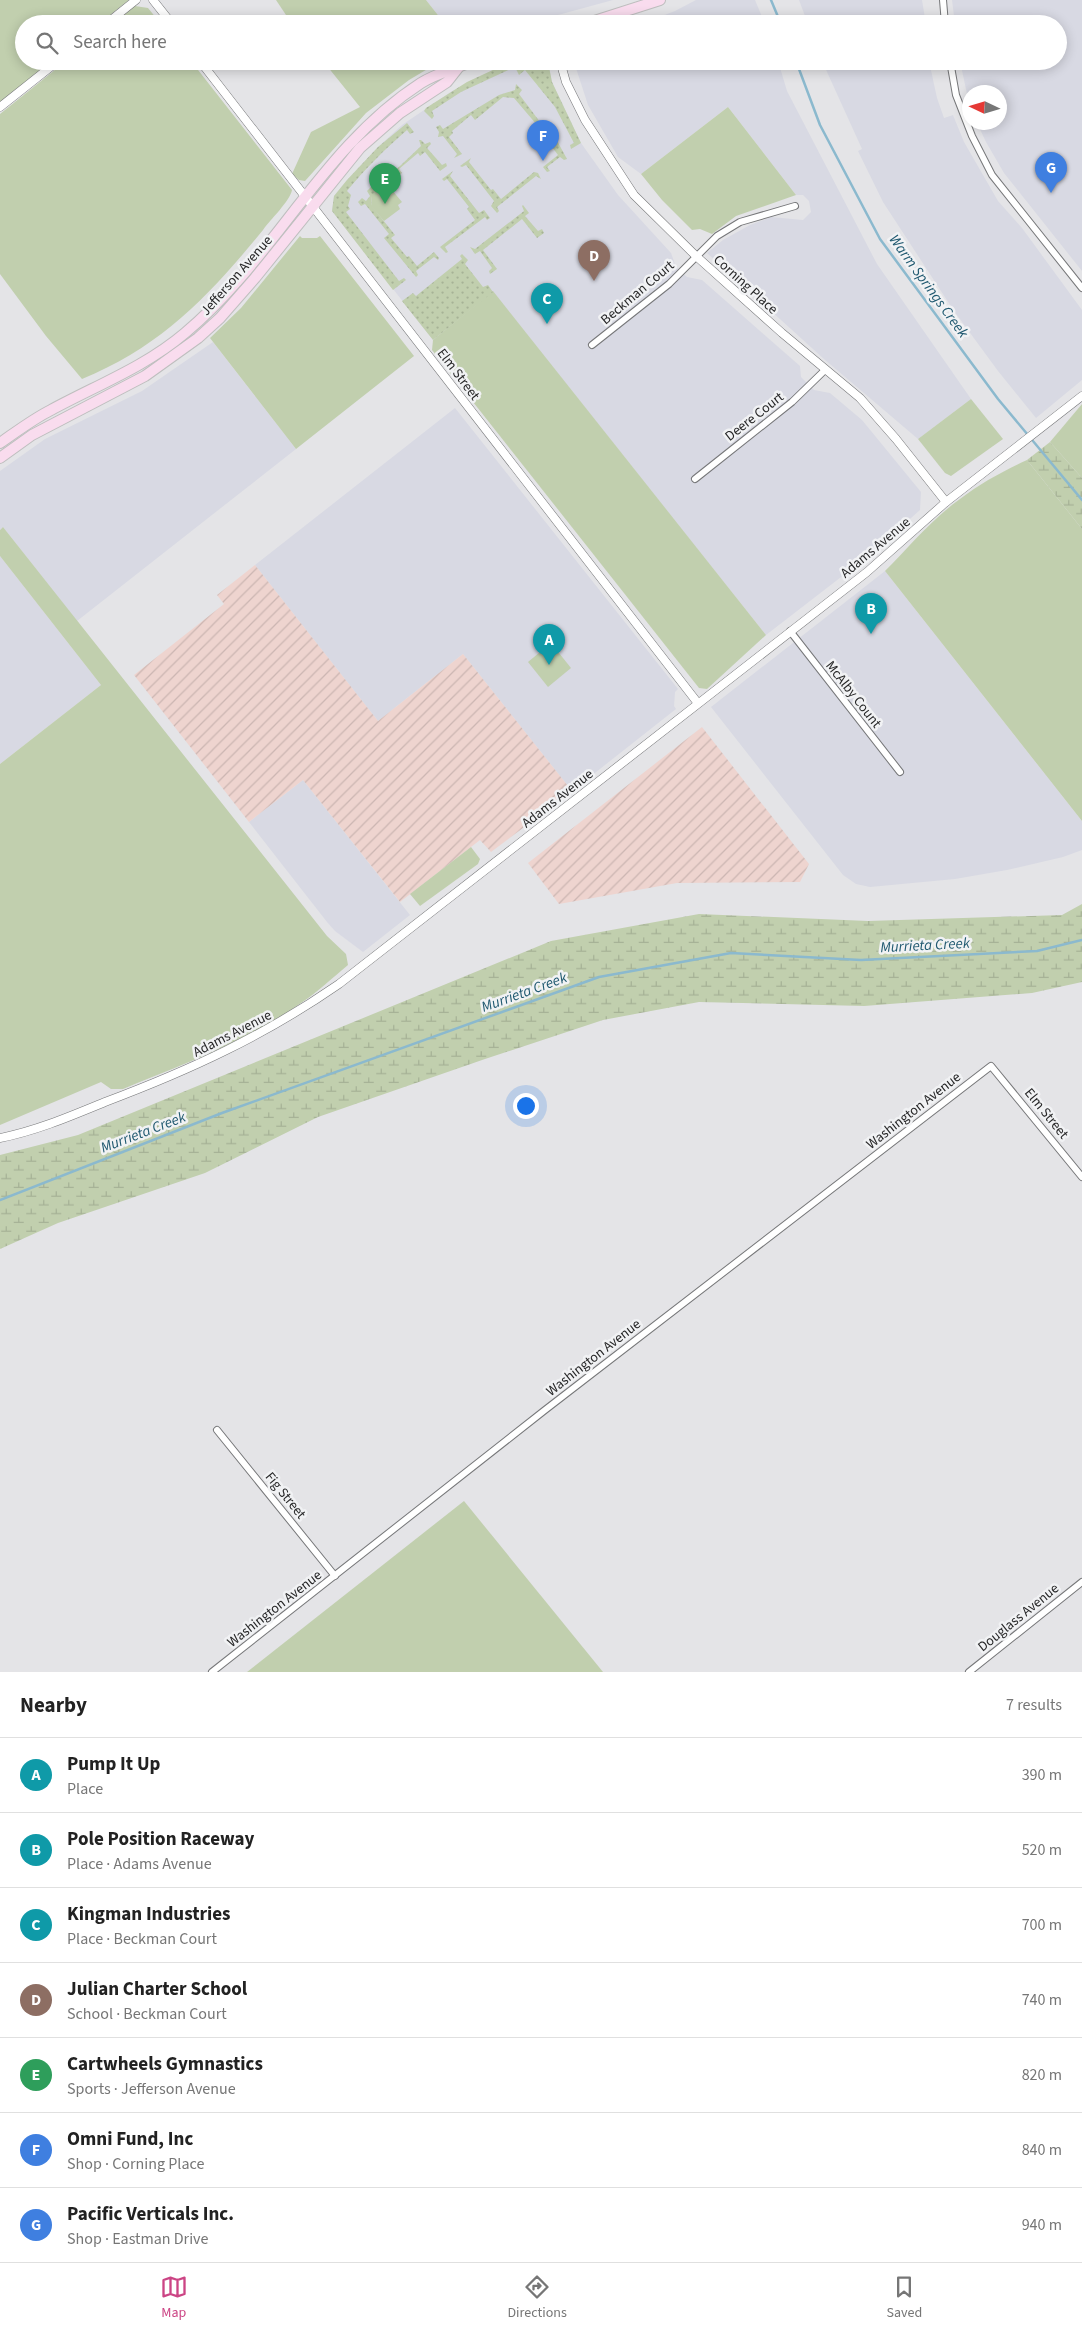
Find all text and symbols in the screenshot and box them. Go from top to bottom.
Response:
search box [15,15,1067,70]
icon: search [33,29,61,57]
text: Search here [73,29,167,56]
north arrow [962,85,1007,130]
pin: F [527,120,559,161]
pin: G [1035,152,1067,193]
pin: E [369,163,401,204]
water label: Warm Springs Creek [884,230,974,343]
street label: Jefferson Avenue [196,231,277,320]
pin: D [578,240,610,281]
street label: Corning Place [709,250,782,319]
street label: Beckman Court [597,256,679,329]
pin: C [531,283,563,324]
street label: Elm Street [432,344,485,405]
street label: Deere Court [721,387,788,446]
street label: Adams Avenue [836,512,915,583]
pin: B [855,593,887,634]
pin: A [533,624,565,665]
street label: McAlby Count [821,657,886,733]
street label: Adams Avenue [518,764,598,833]
water label: Murrieta Creek [880,933,971,958]
water label: Murrieta Creek [478,967,571,1018]
street label: Adams Avenue [190,1005,275,1062]
street label: Washington Avenue [862,1067,965,1154]
street label: Elm Street [1019,1084,1073,1144]
your location [513,1093,539,1119]
water label: Murrieta Creek [98,1106,190,1158]
street label: Washington Avenue [542,1314,645,1401]
street label: Fig Street [260,1468,311,1524]
street label: Washington Avenue [223,1565,326,1652]
street label: Douglass Avenue [974,1579,1063,1657]
text: Nearby [20,1690,87,1720]
text: 7 results [1006,1694,1062,1716]
text: Pump It Up [67,1751,160,1778]
text: A [31,1764,41,1786]
text: 390 m [1022,1764,1062,1786]
text: Place [67,1778,103,1800]
text: Pole Position Raceway [67,1826,254,1853]
text: B [31,1839,41,1861]
text: 520 m [1022,1839,1062,1861]
text: Place · Adams Avenue [67,1853,212,1875]
text: Kingman Industries [67,1901,231,1928]
text: C [31,1914,41,1936]
text: 700 m [1022,1914,1062,1936]
text: Place · Beckman Court [67,1928,217,1950]
text: Julian Charter School [67,1976,247,2003]
text: D [31,1989,41,2011]
text: 740 m [1022,1989,1062,2011]
text: School · Beckman Court [67,2003,227,2025]
text: Cartwheels Gymnastics [67,2051,263,2078]
text: E [32,2064,40,2086]
text: 820 m [1022,2064,1062,2086]
text: Sports · Jefferson Avenue [67,2078,236,2100]
text: Omni Fund, Inc [67,2126,193,2153]
text: F [32,2139,40,2161]
text: 840 m [1022,2139,1062,2161]
text: Shop · Corning Place [67,2153,204,2175]
text: Pacific Verticals Inc. [67,2201,234,2228]
text: G [31,2214,41,2236]
text: 940 m [1022,2214,1062,2236]
text: Shop · Eastman Drive [67,2228,208,2250]
tab: Map [160,2273,188,2323]
tab: Directions [508,2273,567,2323]
tab: Saved [886,2273,922,2323]

